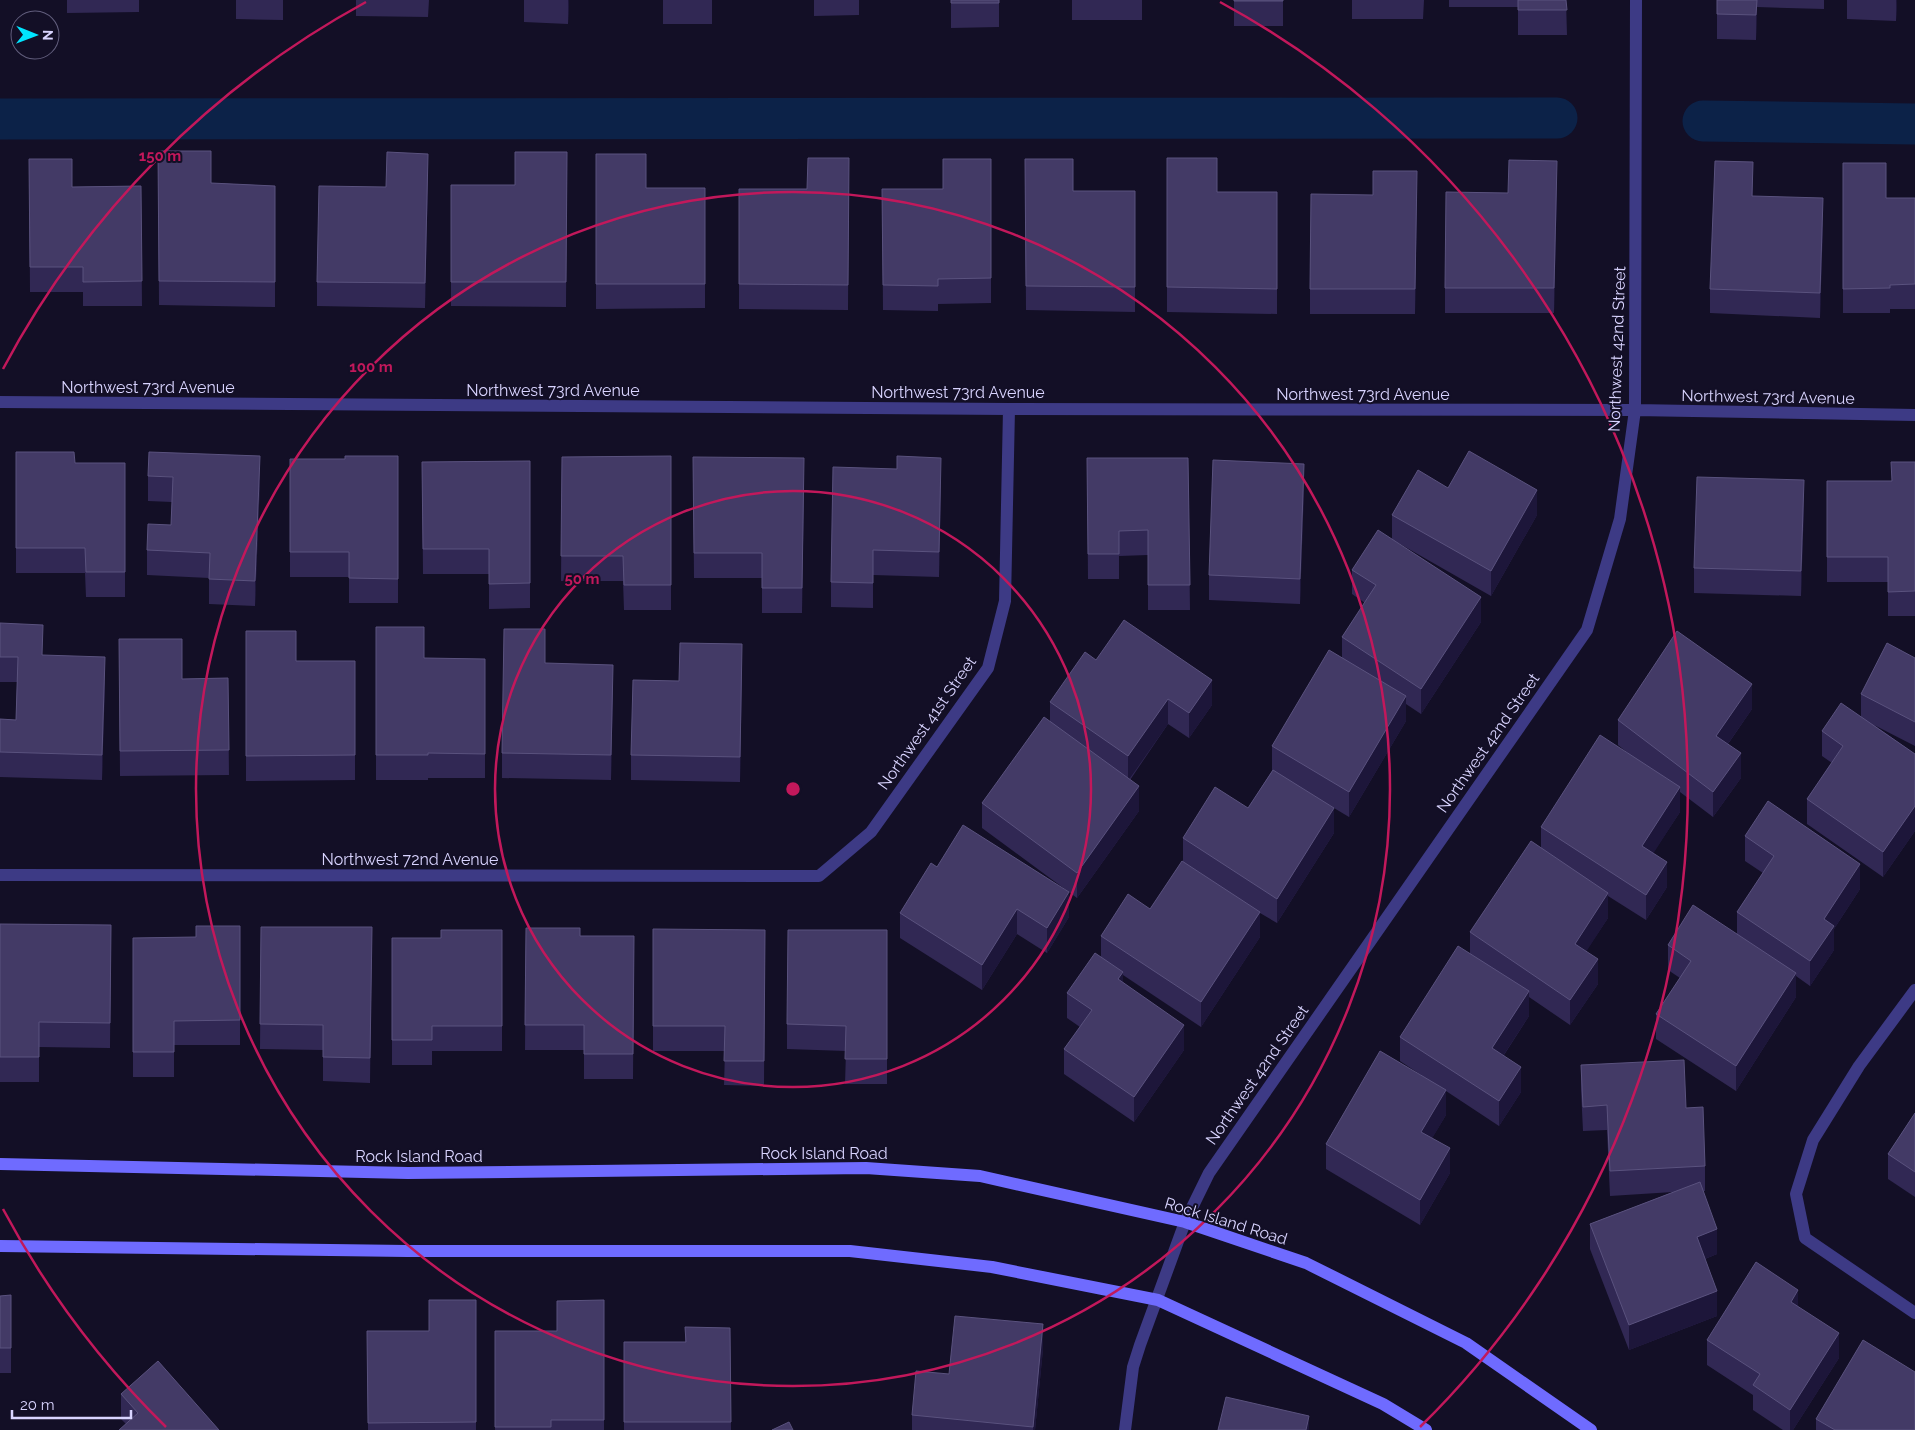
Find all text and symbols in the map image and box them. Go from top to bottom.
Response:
north arrow [10,10,60,60]
text: N [40,30,56,41]
text: 150 m [139,147,181,165]
street label: Northwest 42nd Street [1605,265,1629,432]
text: 100 m [349,358,393,376]
street label: Northwest 73rd Avenue [61,378,235,397]
street label: Northwest 73rd Avenue [466,381,640,400]
street label: Northwest 73rd Avenue [871,383,1045,402]
street label: Northwest 73rd Avenue [1276,385,1450,404]
street label: Northwest 73rd Avenue [1681,386,1855,408]
text: 50 m [564,570,600,588]
street label: Northwest 41st Street [874,652,981,793]
street label: Northwest 42nd Street [1433,669,1544,816]
centre of rings [784,780,802,798]
street label: Northwest 72nd Avenue [321,850,499,869]
street label: Northwest 42nd Street [1202,1001,1313,1148]
street label: Rock Island Road [760,1144,888,1163]
street label: Rock Island Road [355,1147,483,1166]
street label: Rock Island Road [1162,1193,1290,1249]
scale bar [12,1388,131,1420]
text: 20 m [20,1396,55,1414]

